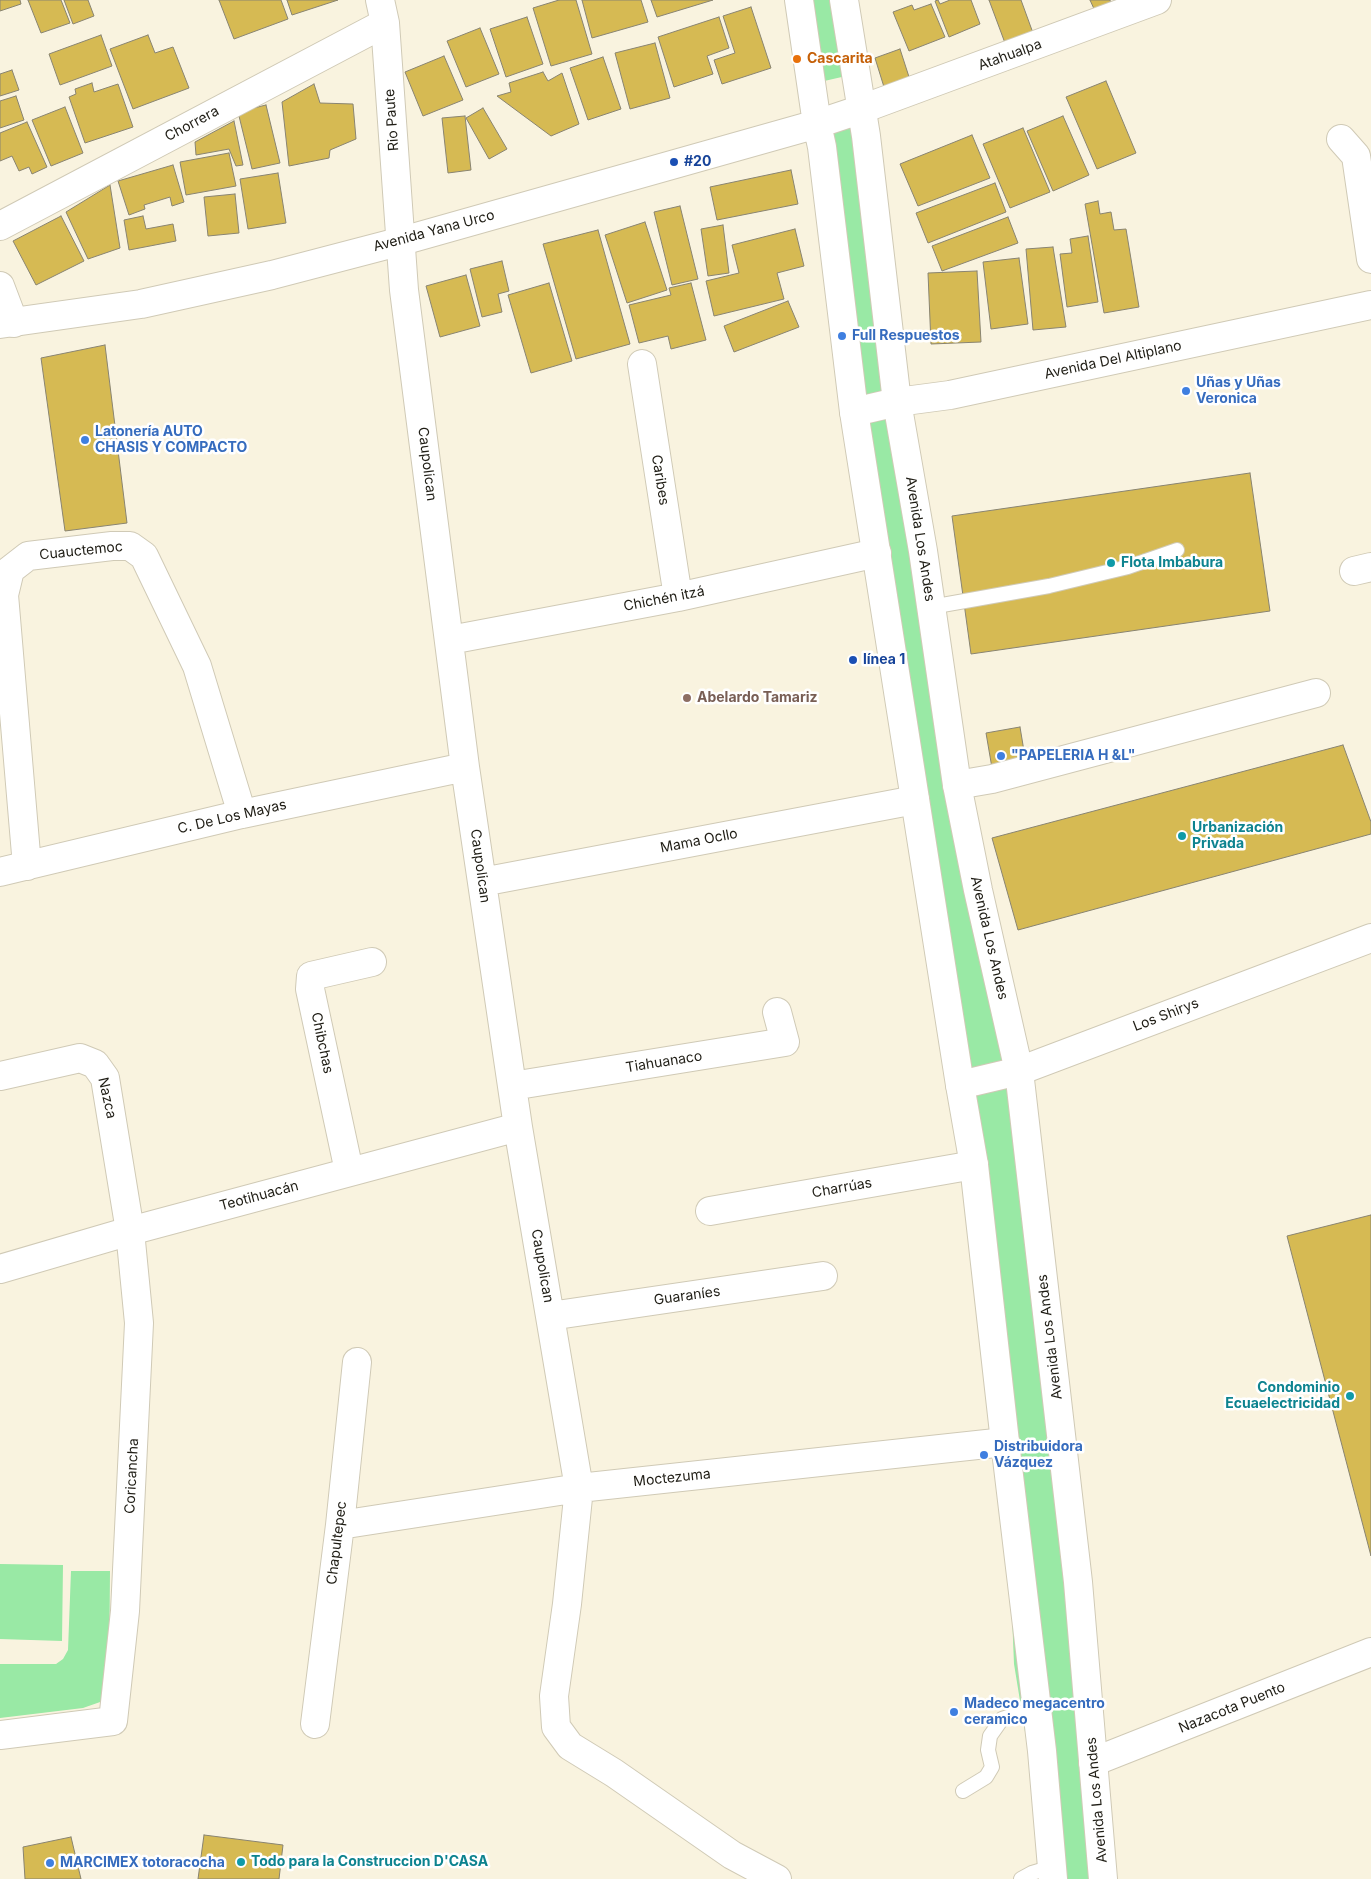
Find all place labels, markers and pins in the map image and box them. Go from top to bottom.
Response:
place label: Cascarita [807,51,873,67]
marker: Cascarita [791,53,803,65]
place label: #20 [684,154,711,170]
marker: #20 [668,156,680,168]
place label: Full Respuestos [852,328,960,344]
marker: Full Respuestos [836,330,848,342]
place label: Uñas y Uñas Veronica [1196,375,1281,408]
marker: Uñas y Uñas Veronica [1180,385,1192,397]
place label: Latonería AUTO CHASIS Y COMPACTO [95,424,247,457]
marker: Latonería AUTO CHASIS Y COMPACTO [79,434,91,446]
place label: Flota Imbabura [1121,555,1223,571]
marker: Flota Imbabura [1105,557,1117,569]
place label: línea 1 [863,652,905,668]
marker: línea 1 [847,654,859,666]
place label: Abelardo Tamariz [697,690,818,706]
marker: Abelardo Tamariz [681,692,693,704]
place label: "PAPELERIA H &L" [1011,748,1136,764]
marker: "PAPELERIA H &L" [995,750,1007,762]
place label: Urbanización Privada [1192,820,1283,852]
marker: Urbanización Privada [1176,830,1188,842]
place label: Condominio Ecuaelectricidad [1225,1380,1340,1412]
marker: Condominio Ecuaelectricidad [1344,1390,1356,1402]
place label: Distribuidora Vázquez [994,1439,1083,1471]
marker: Distribuidora Vázquez [978,1449,990,1461]
place label: Madeco megacentro ceramico [964,1696,1105,1728]
marker: Madeco megacentro ceramico [948,1706,960,1718]
place label: Todo para la Construccion D'CASA [251,1854,488,1870]
place label: MARCIMEX totoracocha [60,1855,225,1871]
marker: Todo para la Construccion D'CASA [235,1856,247,1868]
marker: MARCIMEX totoracocha [44,1857,56,1869]

